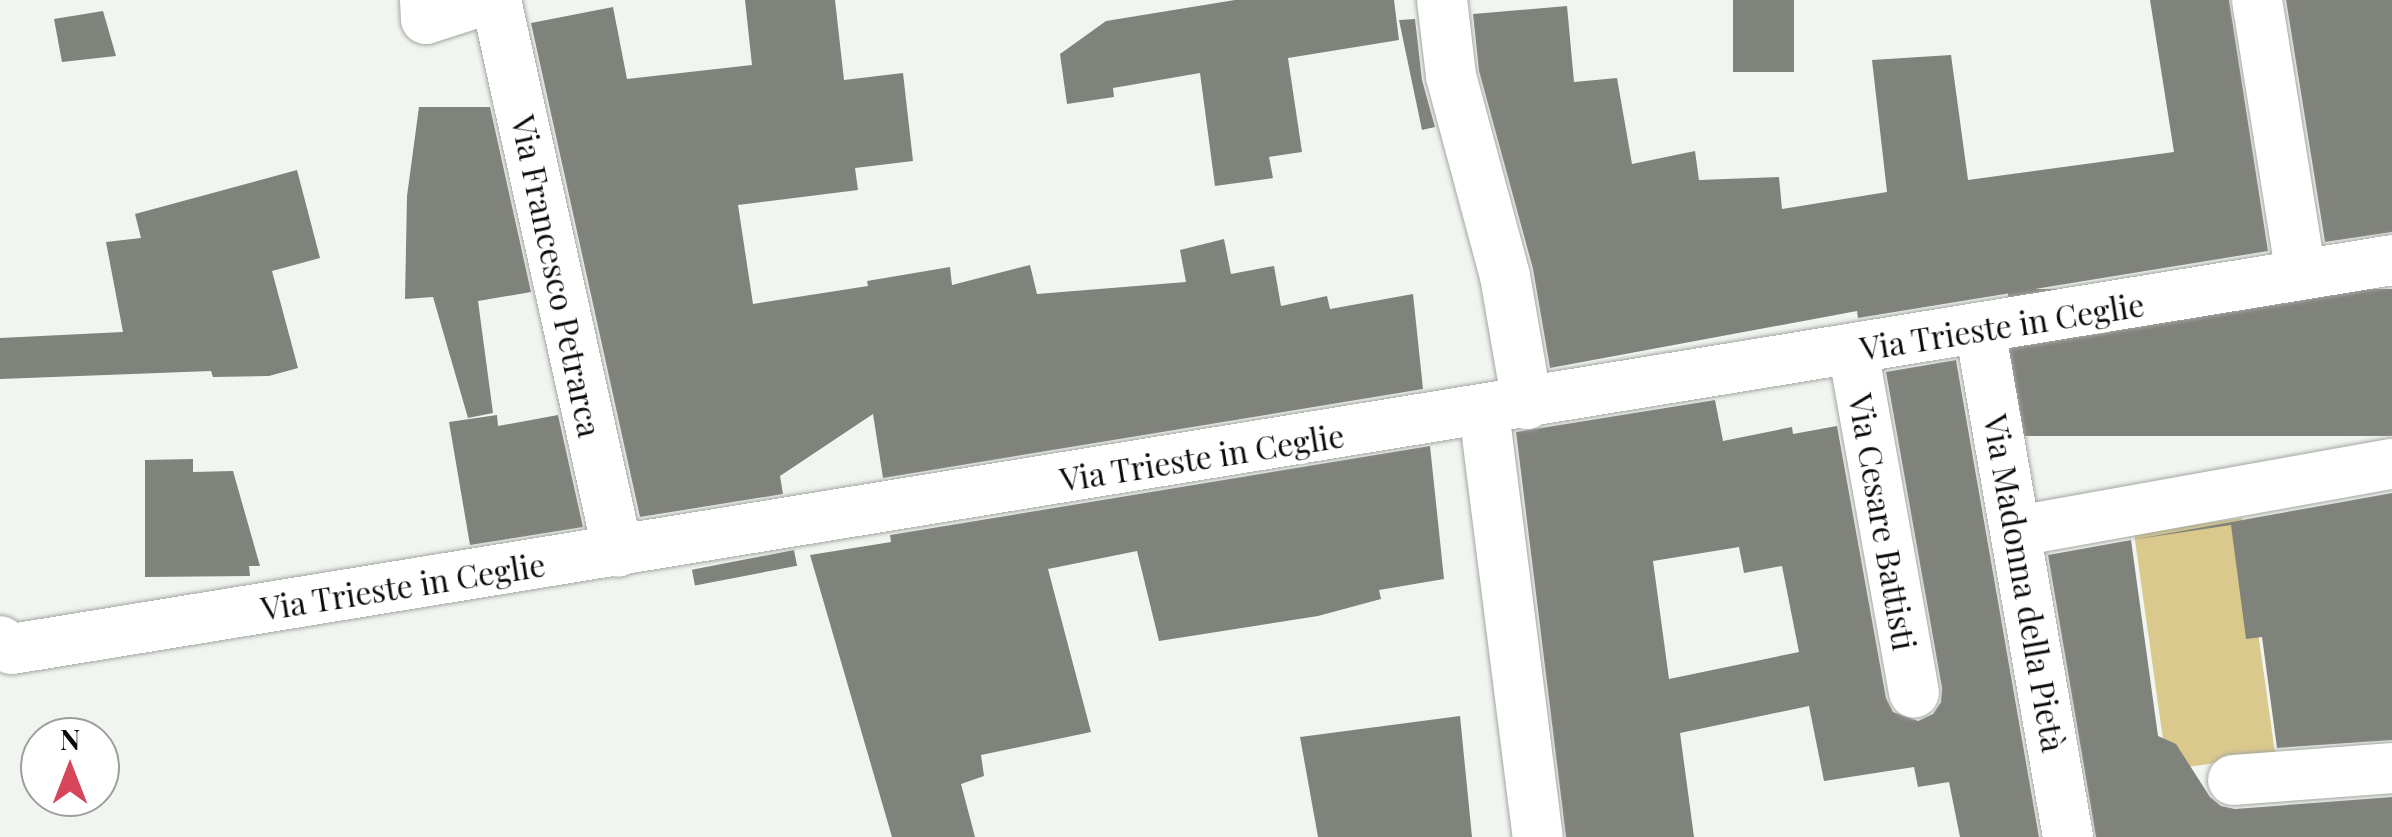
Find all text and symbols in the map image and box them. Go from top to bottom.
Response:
street label: Via Francesco Petrarca [504,111,610,441]
street label: Via Trieste in Ceglie [1857,284,2147,368]
street label: Via Cesare Battisti [1841,390,1925,654]
street label: Via Madonna della Pietà [1976,411,2074,755]
street label: Via Trieste in Ceglie [1057,415,1347,499]
street label: Via Trieste in Ceglie [258,544,548,628]
north arrow [20,717,120,817]
text: N [60,720,80,757]

